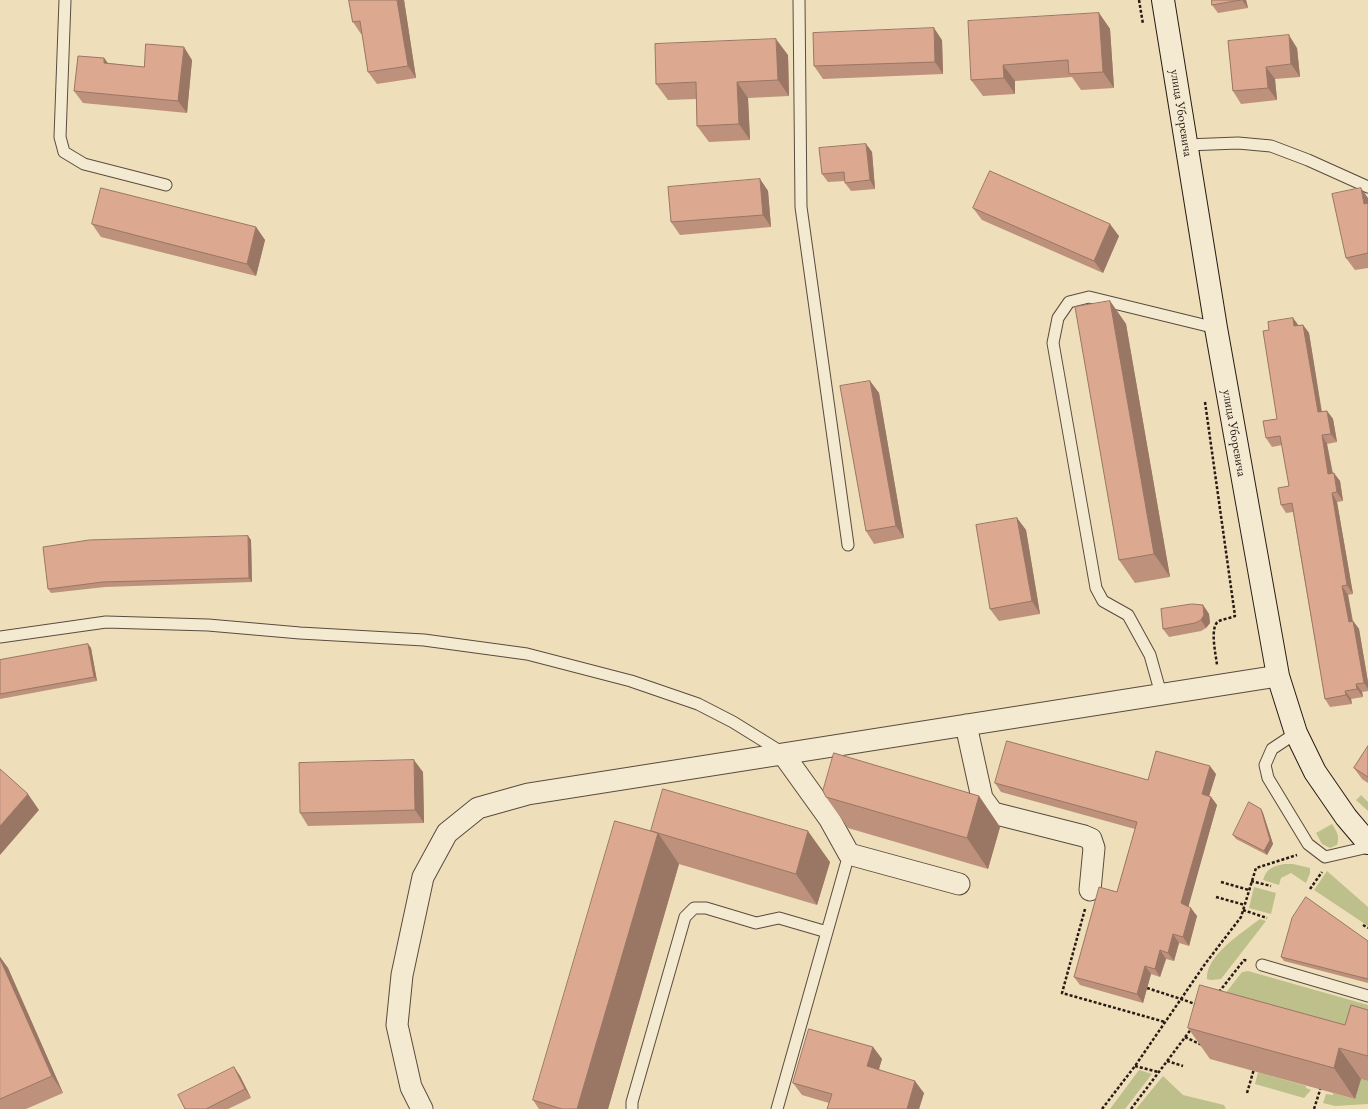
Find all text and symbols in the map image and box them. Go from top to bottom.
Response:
street label: улица Уборевича [1166,68,1196,158]
street label: улица Уборевича [1219,388,1249,478]

